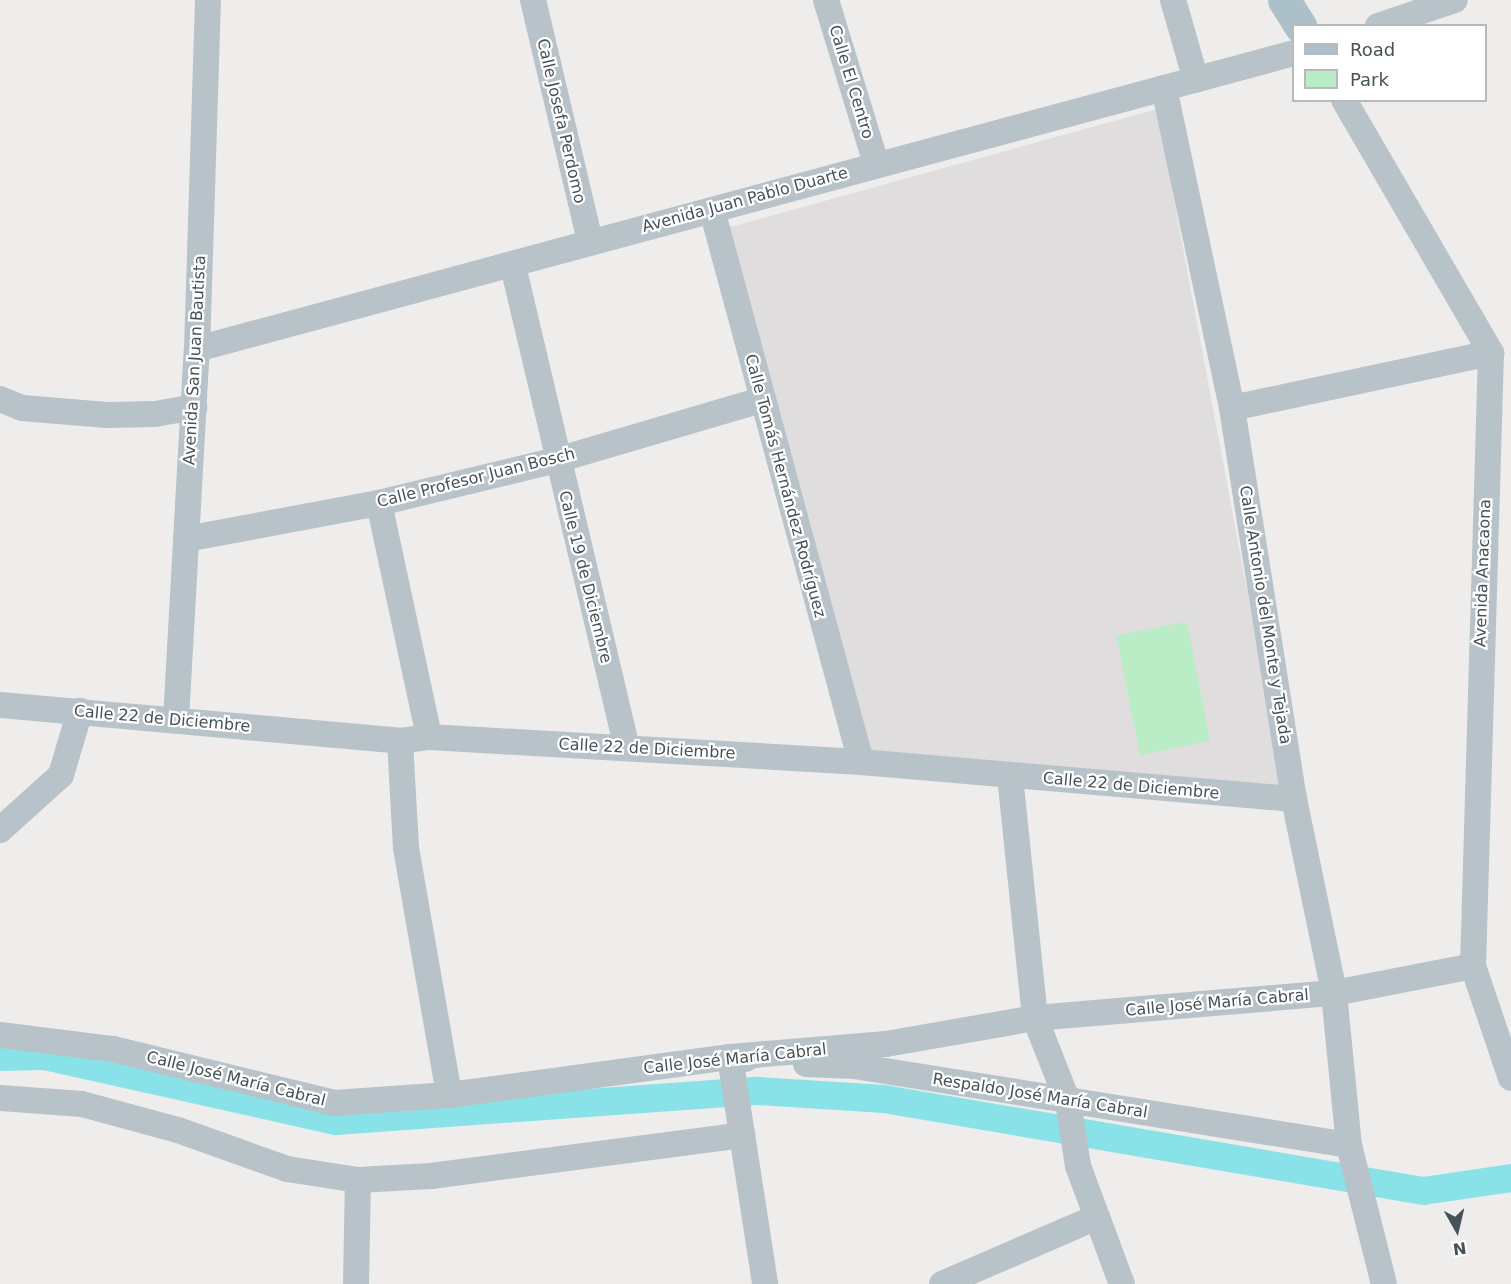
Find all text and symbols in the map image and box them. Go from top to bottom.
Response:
street label: Calle El Centro [825,23,877,141]
legend [1292,24,1487,102]
street label: Calle Josefa Perdomo [533,37,589,205]
text: Road [1350,39,1395,60]
text: Park [1350,69,1389,90]
street label: Avenida Juan Pablo Duarte [640,163,850,237]
street label: Avenida San Juan Bautista [180,255,210,465]
street label: Calle Tomás Hernández Rodríguez [741,352,829,620]
street label: Calle Profesor Juan Bosch [375,444,577,512]
street label: Calle Antonio del Monte y Tejada [1235,484,1295,746]
street label: Calle 19 de Diciembre [554,489,616,665]
street label: Avenida Anacaona [1471,499,1495,647]
street label: Calle 22 de Diciembre [73,702,251,736]
street label: Calle 22 de Diciembre [558,735,736,763]
street label: Calle 22 de Diciembre [1042,769,1220,803]
street label: Calle José María Cabral [1124,985,1310,1021]
street label: Calle José María Cabral [642,1040,828,1078]
street label: Calle José María Cabral [144,1047,328,1111]
street label: Respaldo José María Cabral [931,1070,1149,1122]
north arrow [1427,1200,1487,1260]
text: N [1452,1238,1468,1259]

